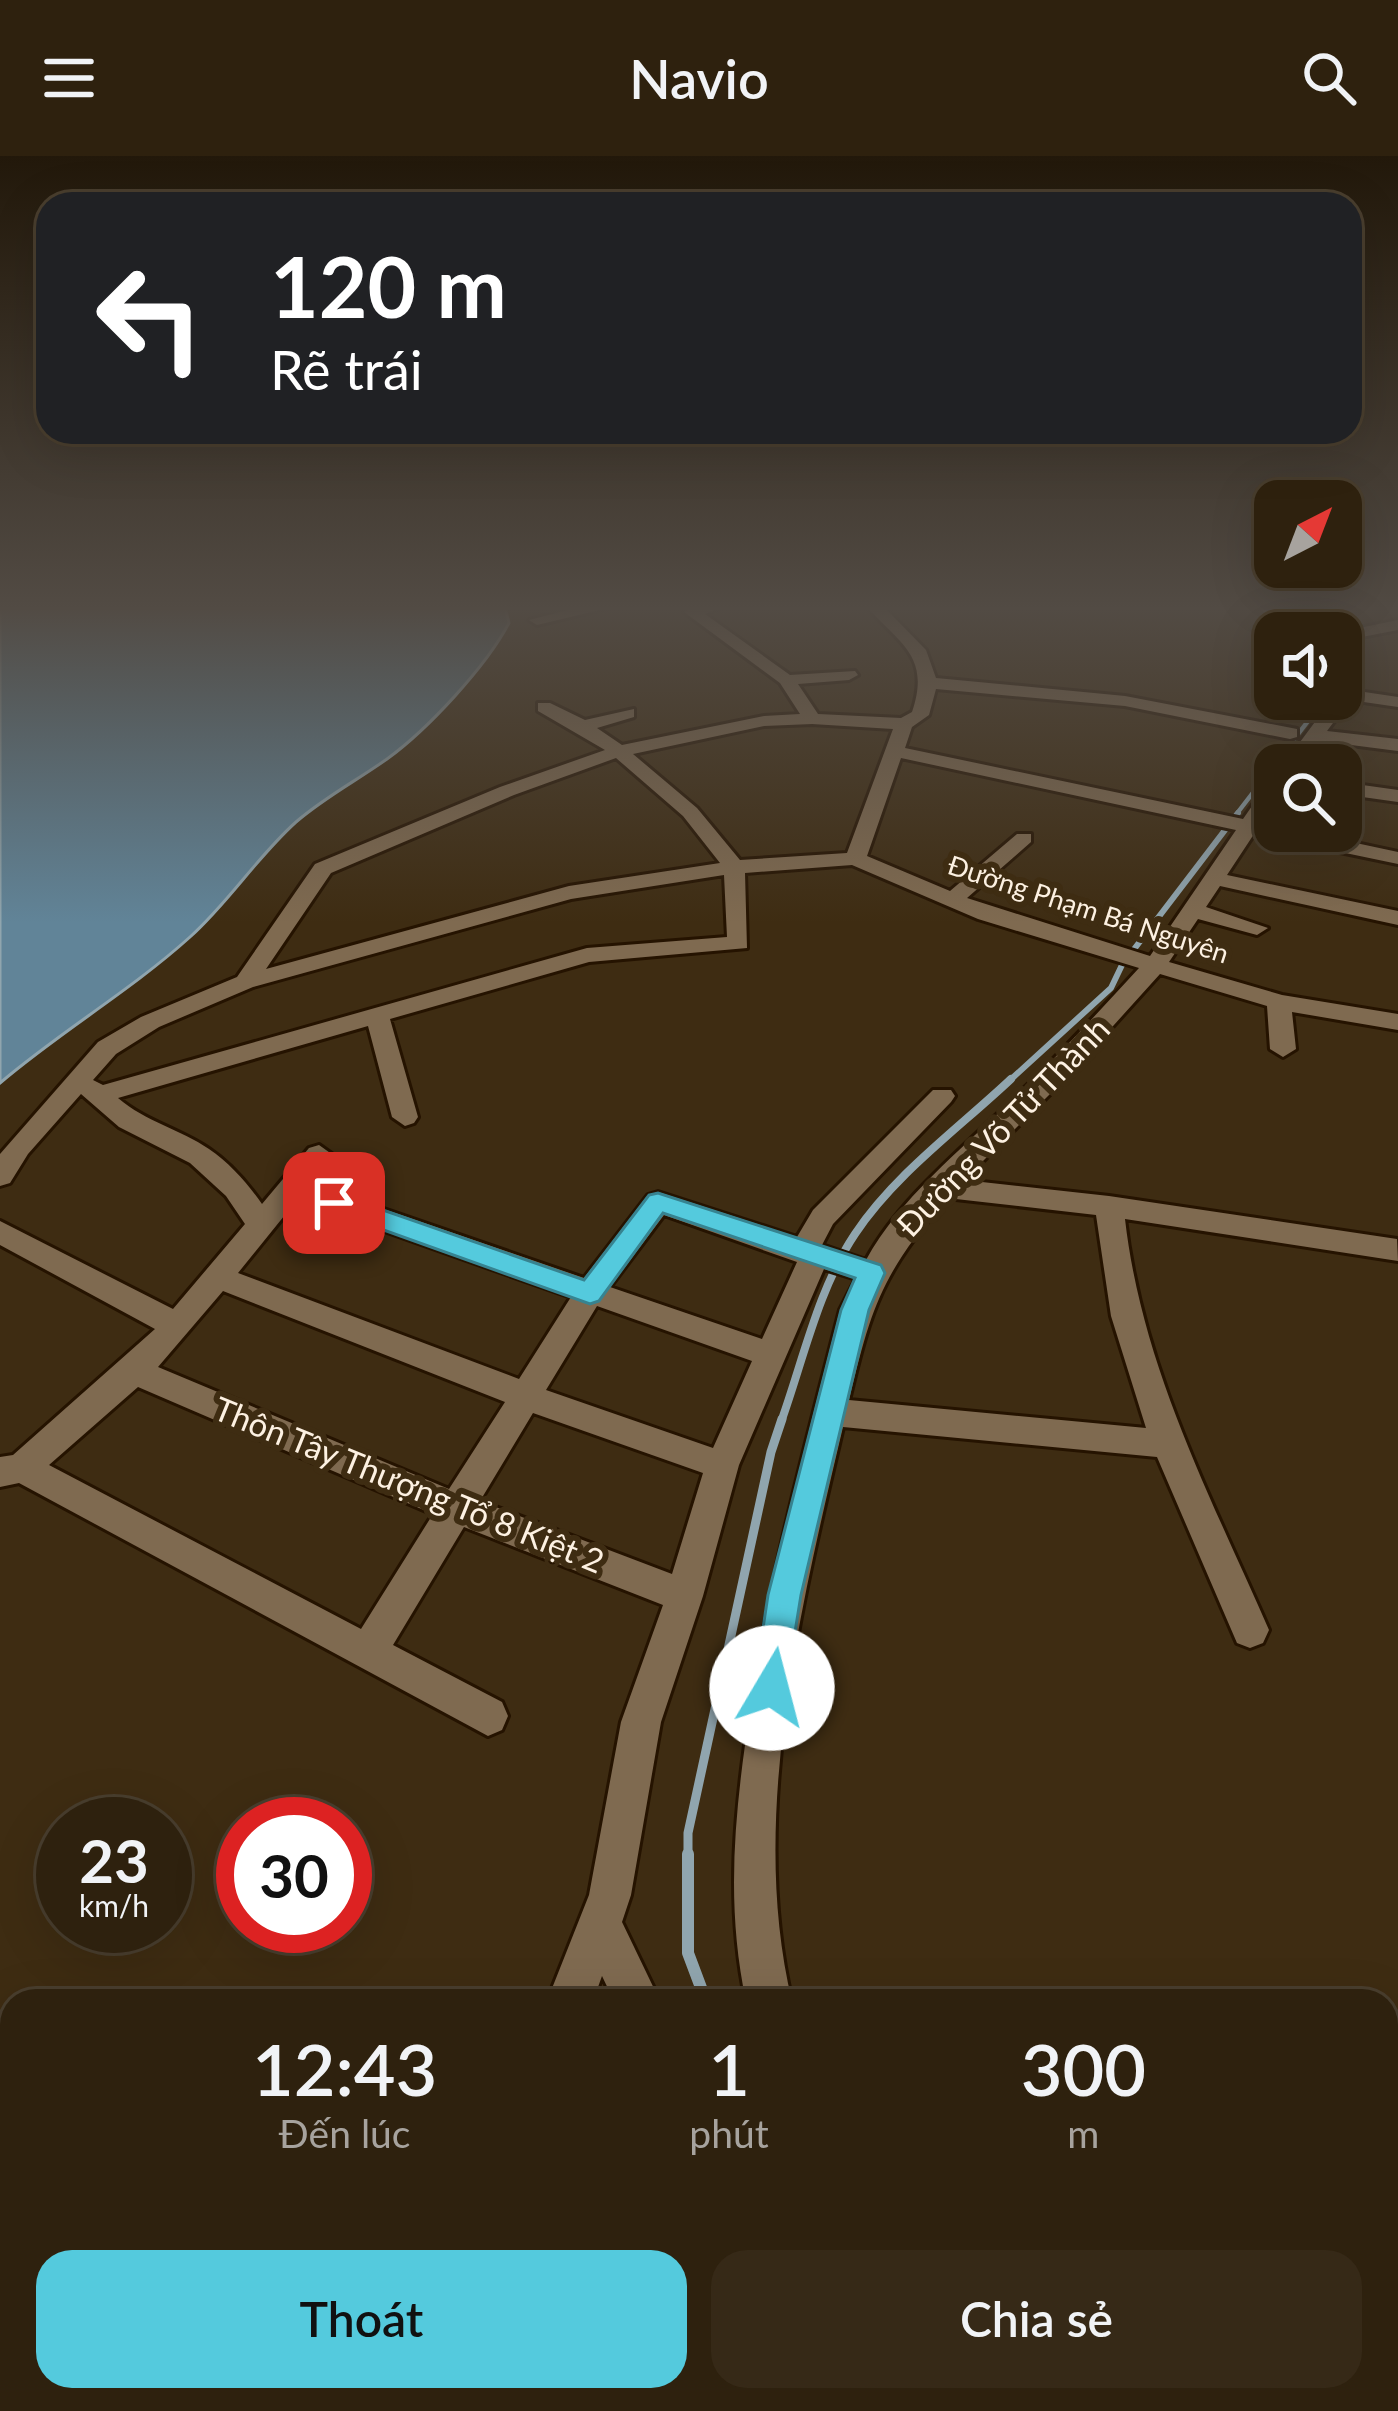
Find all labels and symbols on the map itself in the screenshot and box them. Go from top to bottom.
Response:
north arrow [1254,480,1362,588]
street label: Đường Phạm Bá Nguyên [944,848,1233,970]
street label: Đường Võ Tử Thành [887,1008,1117,1244]
pin [283,1152,385,1254]
street label: Thôn Tây Thượng Tổ 8 Kiệt 2 [209,1387,610,1581]
position arrow [709,1625,835,1751]
speed limit sign: 30 [216,1797,372,1953]

